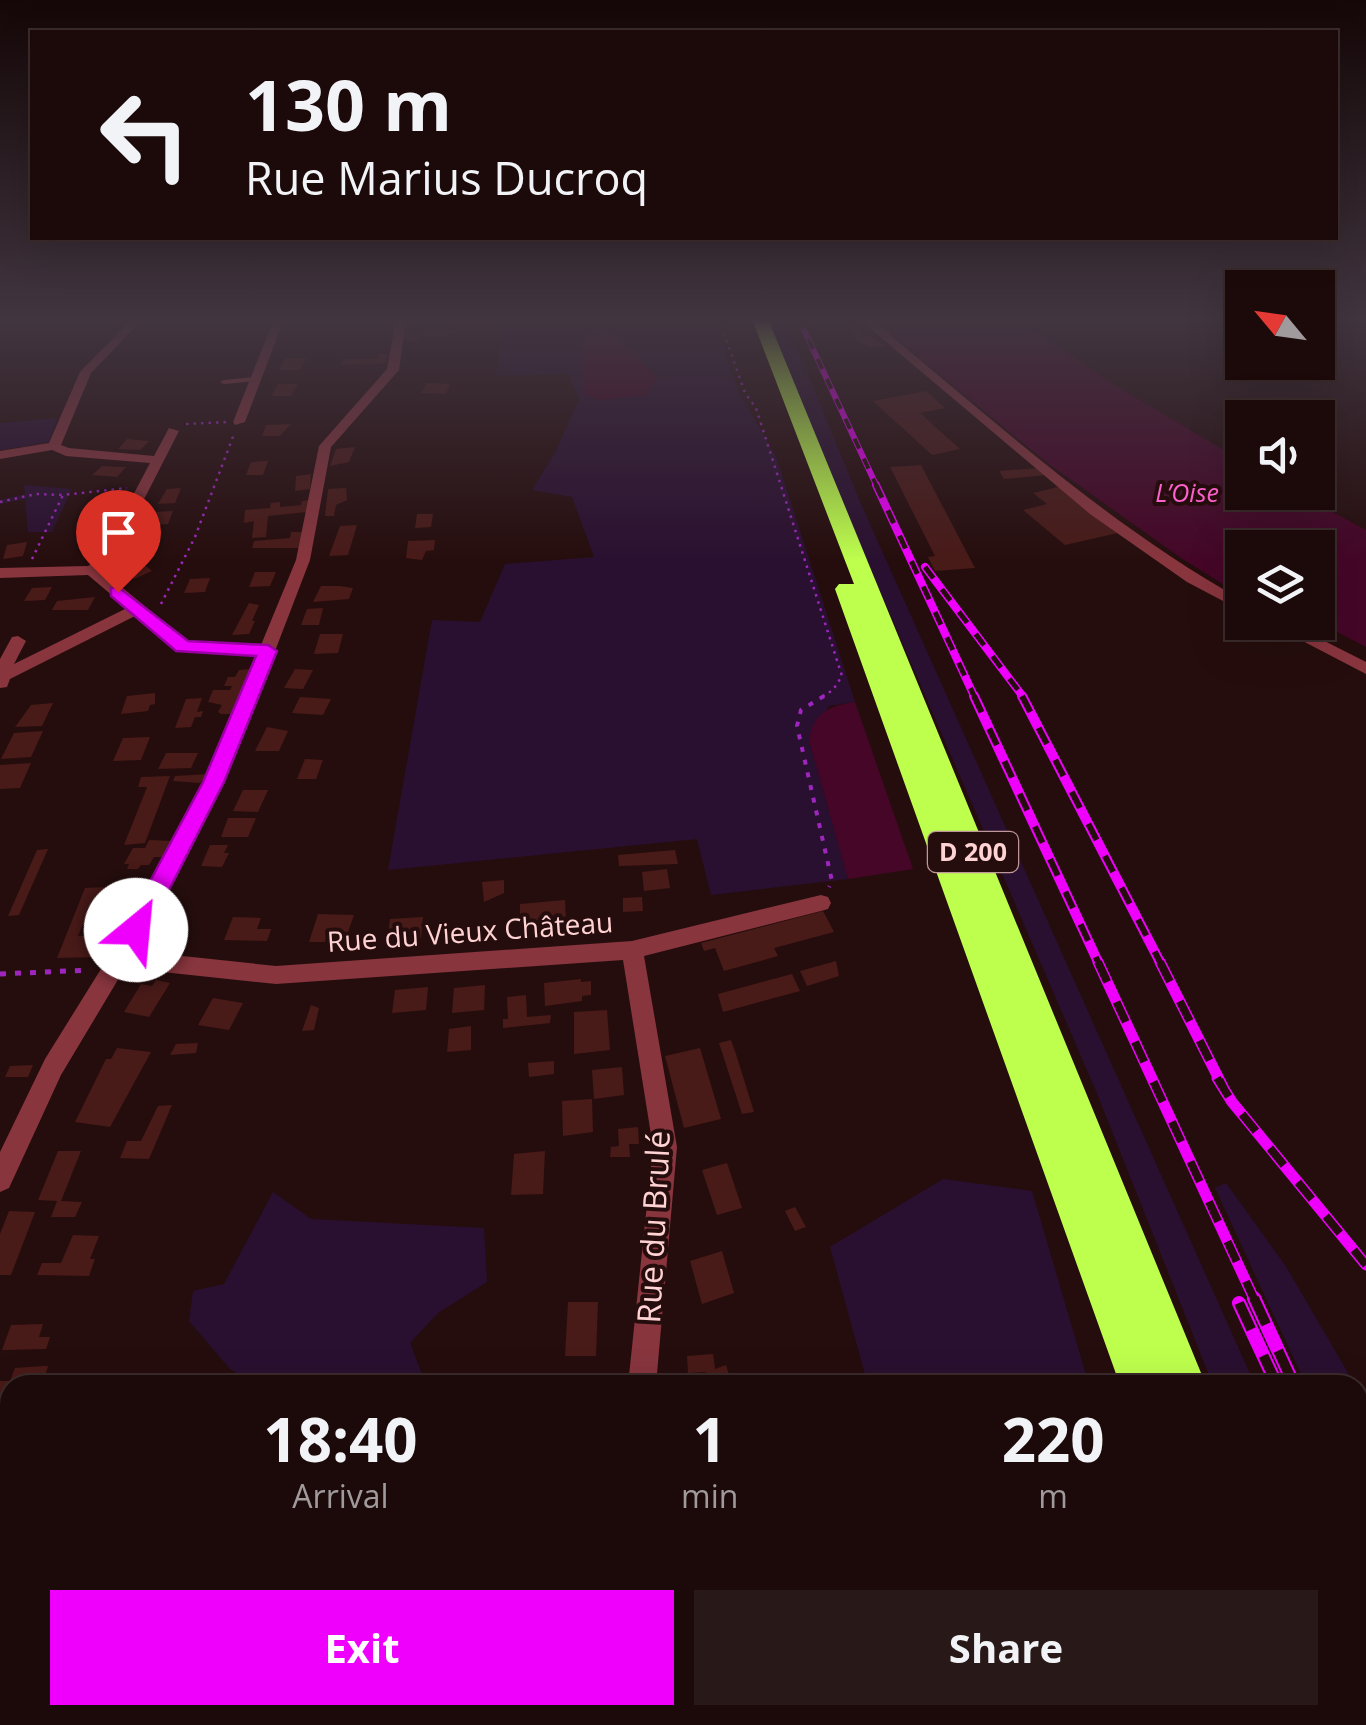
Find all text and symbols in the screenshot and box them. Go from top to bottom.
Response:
text: 130 m [245,56,452,152]
icon: left [80,70,210,200]
text: Rue Marius Ducroq [245,147,648,208]
north arrow [1225,270,1335,380]
map controls [1225,270,1335,640]
button: sound [1225,400,1335,510]
water label: L’Oise [1155,475,1219,509]
pin [76,490,161,593]
icon: arrive [91,505,146,560]
button: layers [1225,530,1335,640]
road number: D 200 [928,832,1018,872]
position arrow [84,878,188,982]
street label: Rue du Vieux Château [326,902,614,960]
street label: Rue du Brulé [626,1130,679,1324]
text: 18:40 [263,1398,418,1480]
text: 1 [693,1398,727,1480]
text: 220 [1002,1398,1105,1480]
text: Arrival [292,1474,389,1517]
text: min [681,1474,738,1517]
text: m [1038,1474,1068,1517]
button: Exit [50,1590,674,1705]
button: Share [694,1590,1318,1705]

